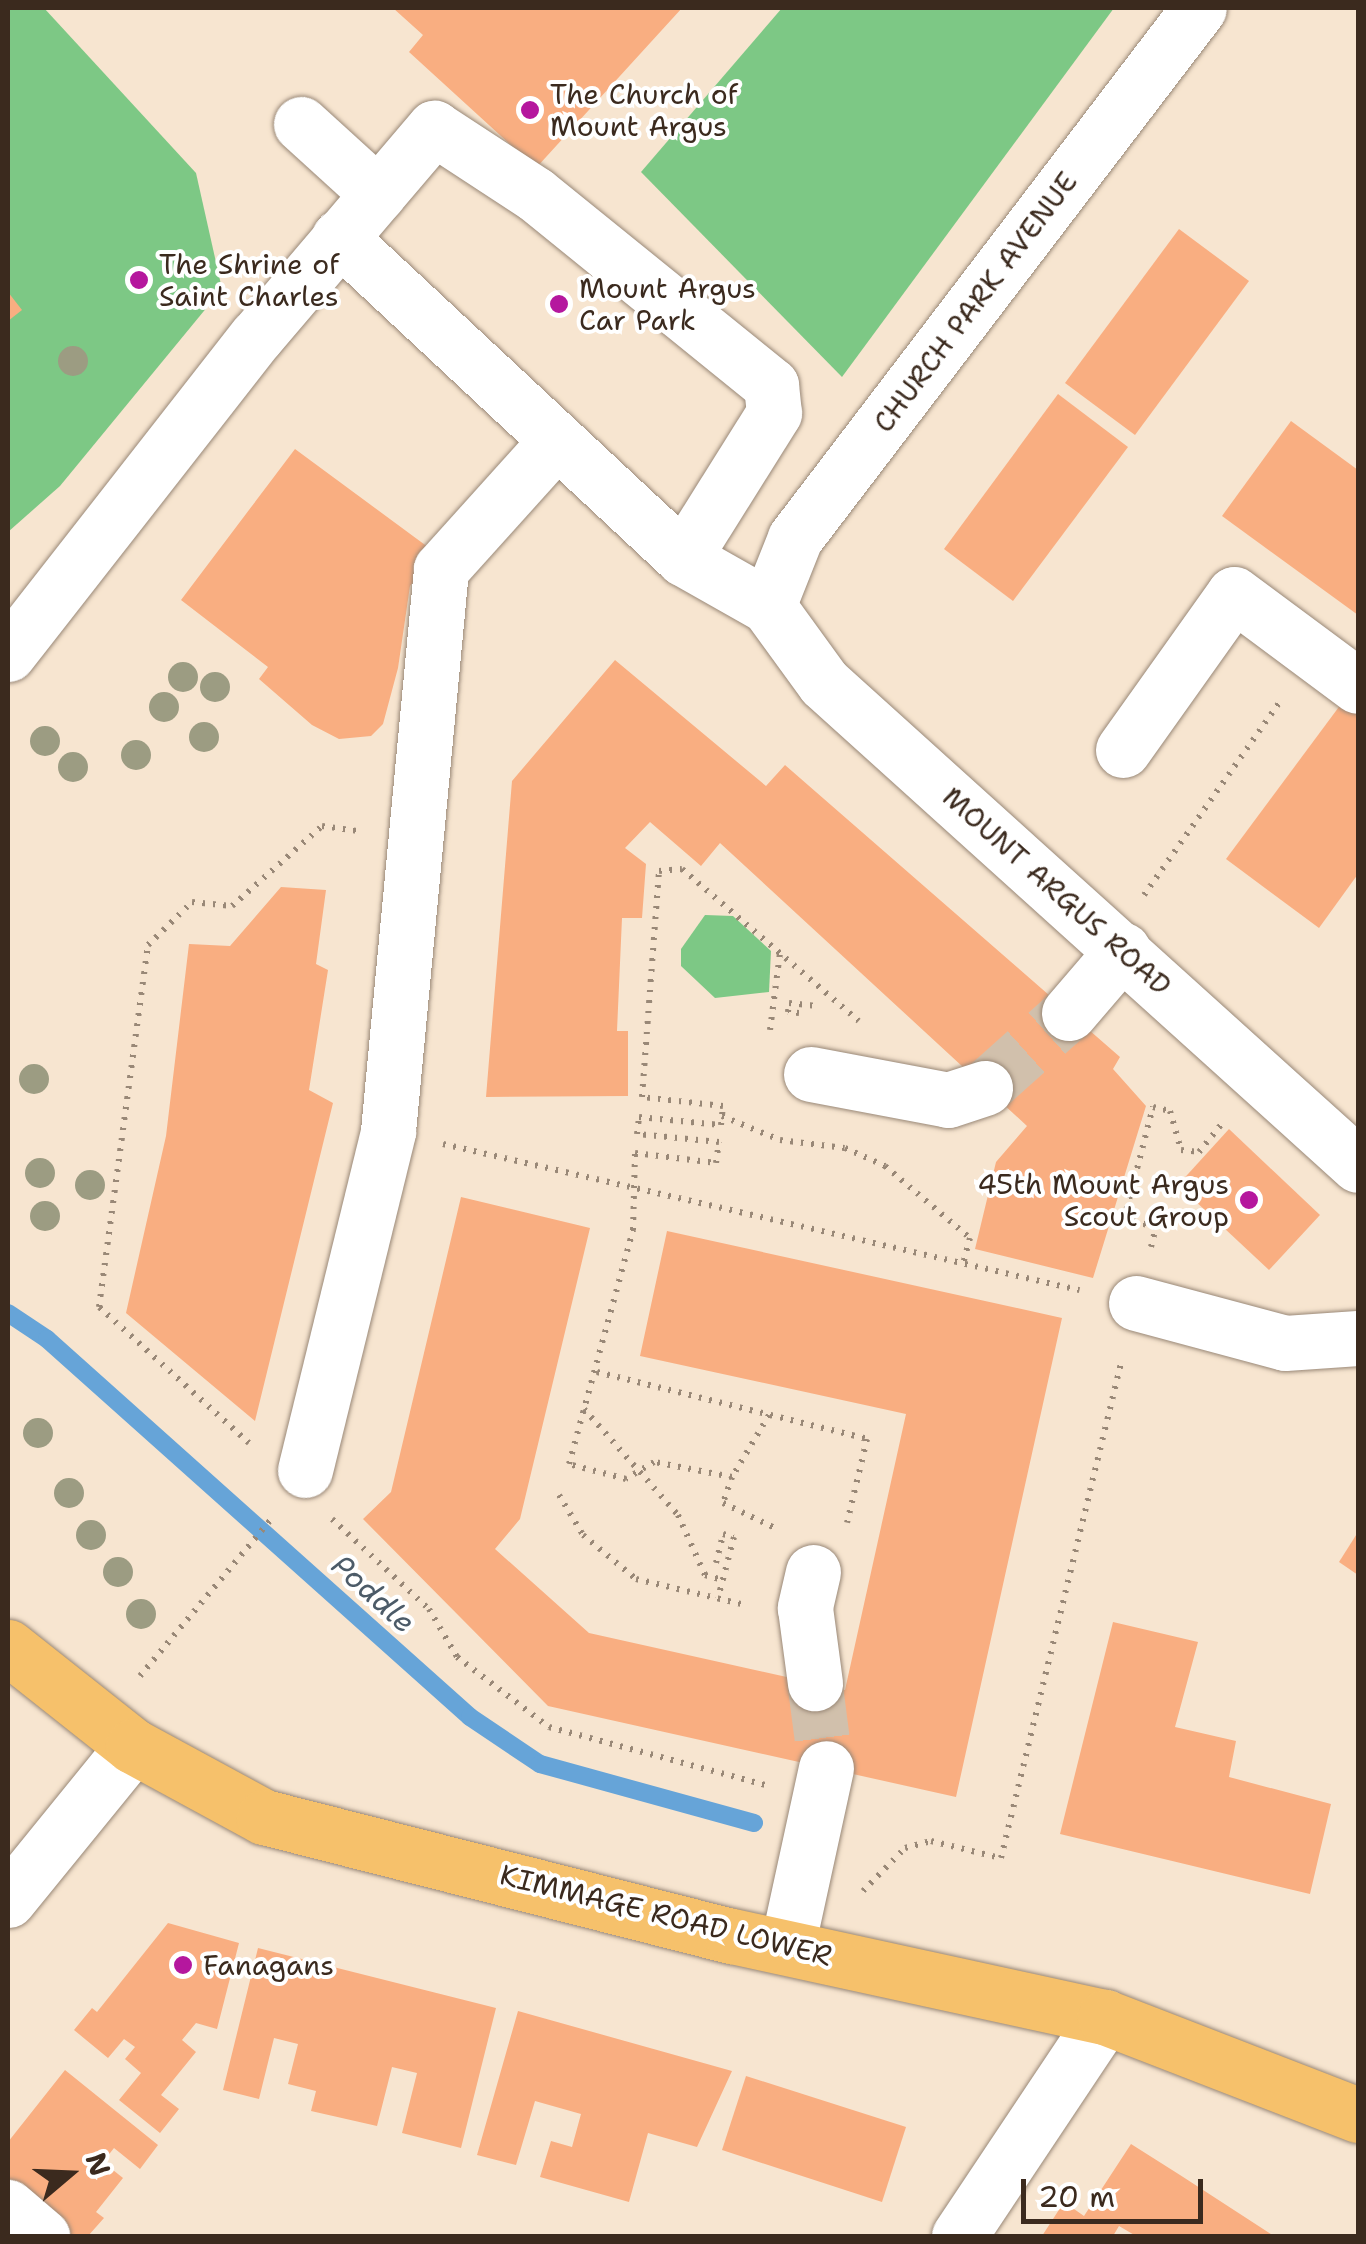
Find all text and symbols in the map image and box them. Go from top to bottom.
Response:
place label: The Church of Mount Argus [550,77,738,143]
marker: The Church of Mount Argus [519,99,541,121]
street label: CHURCH PARK AVENUE [866,165,1084,439]
place label: The Shrine of Saint Charles [159,247,339,313]
marker: The Shrine of Saint Charles [128,269,150,291]
place label: Mount Argus Car Park [579,271,756,337]
marker: Mount Argus Car Park [548,293,570,315]
street label: MOUNT ARGUS ROAD [936,780,1178,1002]
place label: 45th Mount Argus Scout Group [977,1167,1229,1233]
marker: 45th Mount Argus Scout Group [1238,1189,1260,1211]
water label: Poddle [324,1547,422,1641]
street label: KIMMAGE ROAD LOWER [497,1857,835,1973]
place label: Fanagans [203,1948,334,1982]
marker: Fanagans [172,1954,194,1976]
north arrow [20,2124,120,2224]
text: N [77,2148,120,2181]
scale bar [1026,2159,1208,2221]
text: 20 m [1038,2176,1115,2217]

